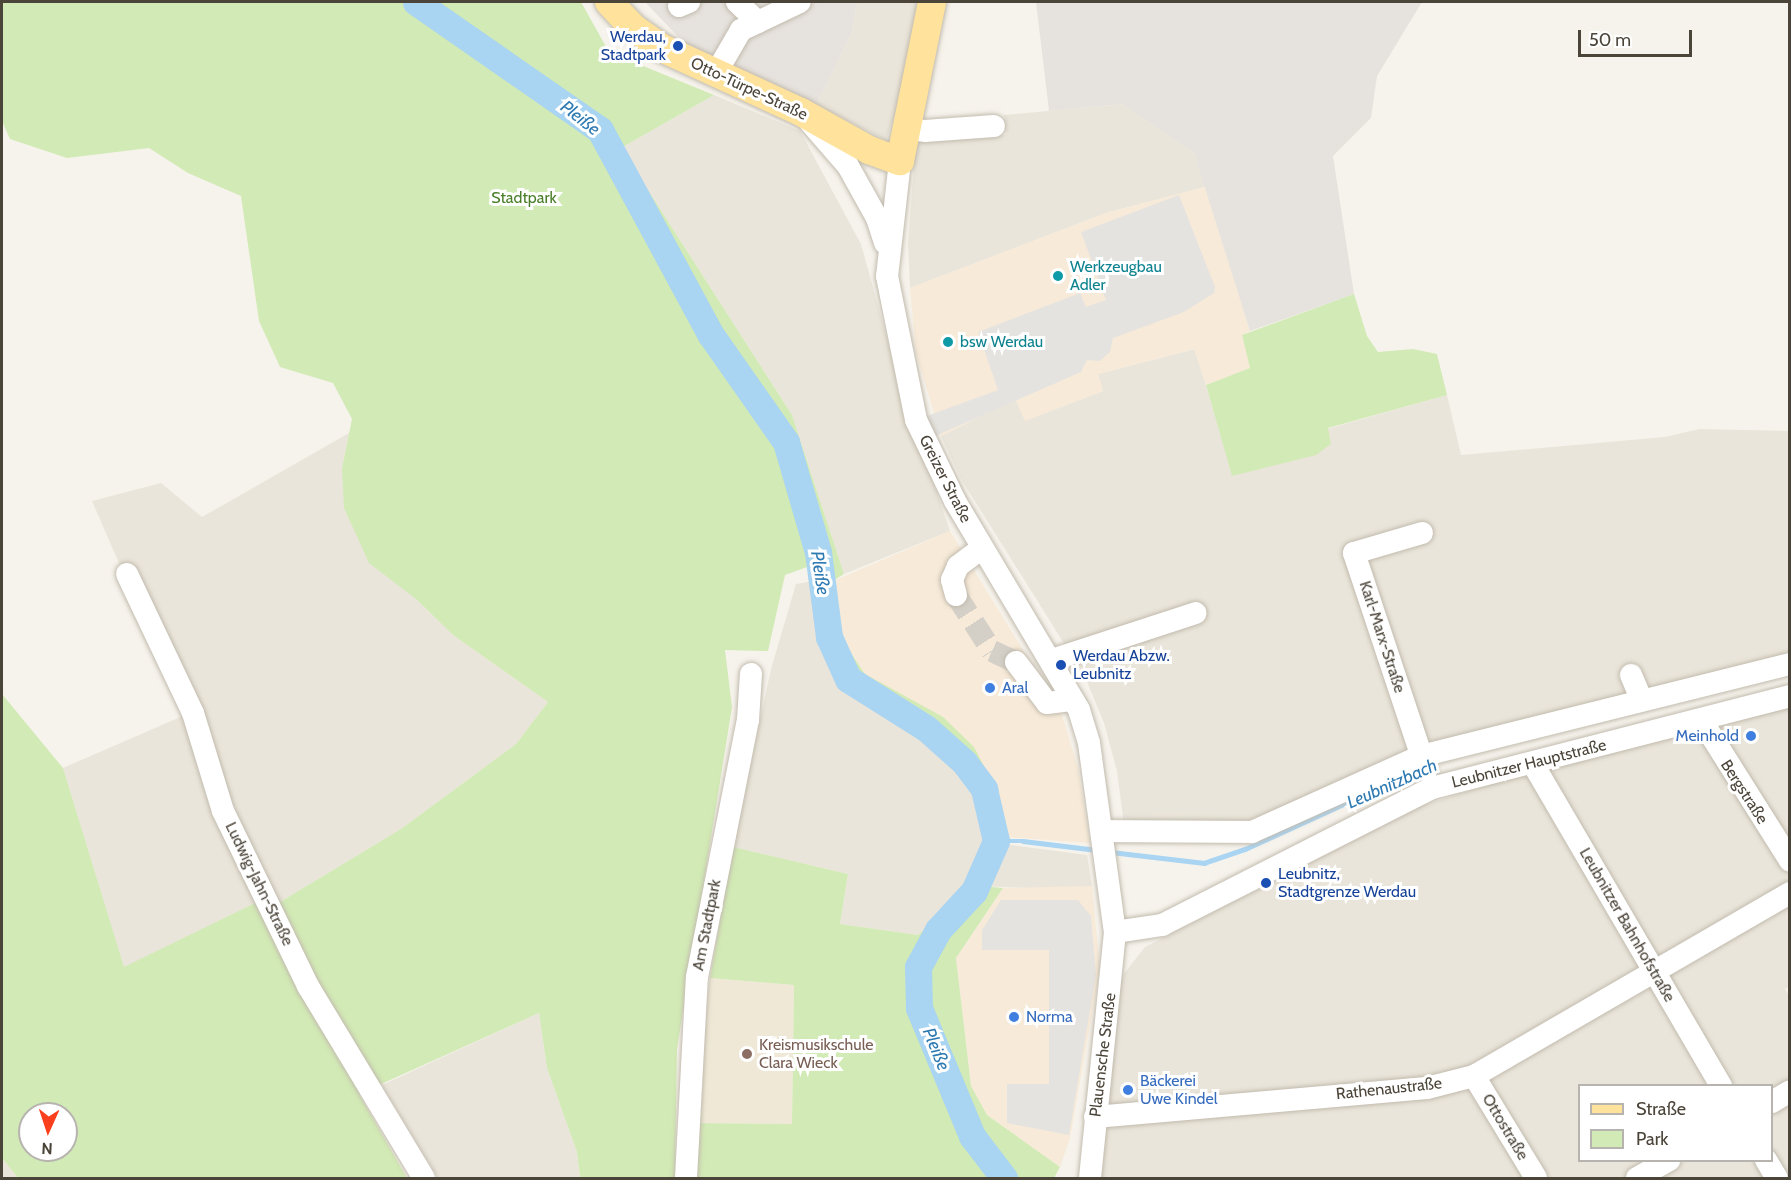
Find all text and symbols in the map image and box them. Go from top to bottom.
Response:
scale bar [1581,18,1695,56]
place label: Werdau, Stadtpark [601,27,666,65]
text: 50 m [1589,29,1631,51]
marker: Werdau, Stadtpark [671,39,685,53]
street label: Otto-Türpe-Straße [688,54,810,124]
water label: Pleiße [556,96,604,140]
park label: Stadtpark [491,188,557,208]
place label: Werkzeugbau Adler [1070,257,1162,295]
marker: Werkzeugbau Adler [1051,269,1065,283]
place label: bsw Werdau [960,332,1043,352]
marker: bsw Werdau [941,335,955,349]
street label: Greizer Straße [915,432,975,526]
water label: Pleiße [806,550,834,596]
street label: Karl-Marx-Straße [1355,579,1409,695]
place label: Werdau Abzw. Leubnitz [1073,646,1170,684]
marker: Werdau Abzw. Leubnitz [1054,658,1068,672]
place label: Aral [1002,678,1028,698]
marker: Aral [983,681,997,695]
place label: Meinhold [1676,726,1739,746]
marker: Meinhold [1744,729,1758,743]
street label: Leubnitzer Hauptstraße [1450,735,1608,793]
water label: Leubnitzbach [1344,754,1440,814]
street label: Bergstraße [1716,756,1772,828]
street label: Ludwig-Jahn-Straße [221,819,297,949]
street label: Leubnitzer Bahnhofstraße [1575,845,1679,1005]
place label: Leubnitz, Stadtgrenze Werdau [1278,864,1416,902]
marker: Leubnitz, Stadtgrenze Werdau [1259,876,1273,890]
street label: Am Stadtpark [689,878,725,972]
street label: Plauensche Straße [1086,992,1120,1118]
place label: Norma [1026,1007,1073,1027]
marker: Norma [1007,1010,1021,1024]
water label: Pleiße [918,1025,954,1073]
place label: Kreismusikschule Clara Wieck [759,1035,874,1073]
marker: Kreismusikschule Clara Wieck [740,1047,754,1061]
place label: Bäckerei Uwe Kindel [1140,1071,1217,1109]
street label: Rathenaustraße [1335,1074,1443,1104]
marker: Bäckerei Uwe Kindel [1121,1083,1135,1097]
legend [1578,1084,1773,1162]
street label: Ottostraße [1478,1090,1532,1164]
text: Straße [1636,1098,1686,1120]
north arrow [18,1102,78,1162]
text: Park [1636,1128,1668,1150]
text: N [41,1139,53,1158]

